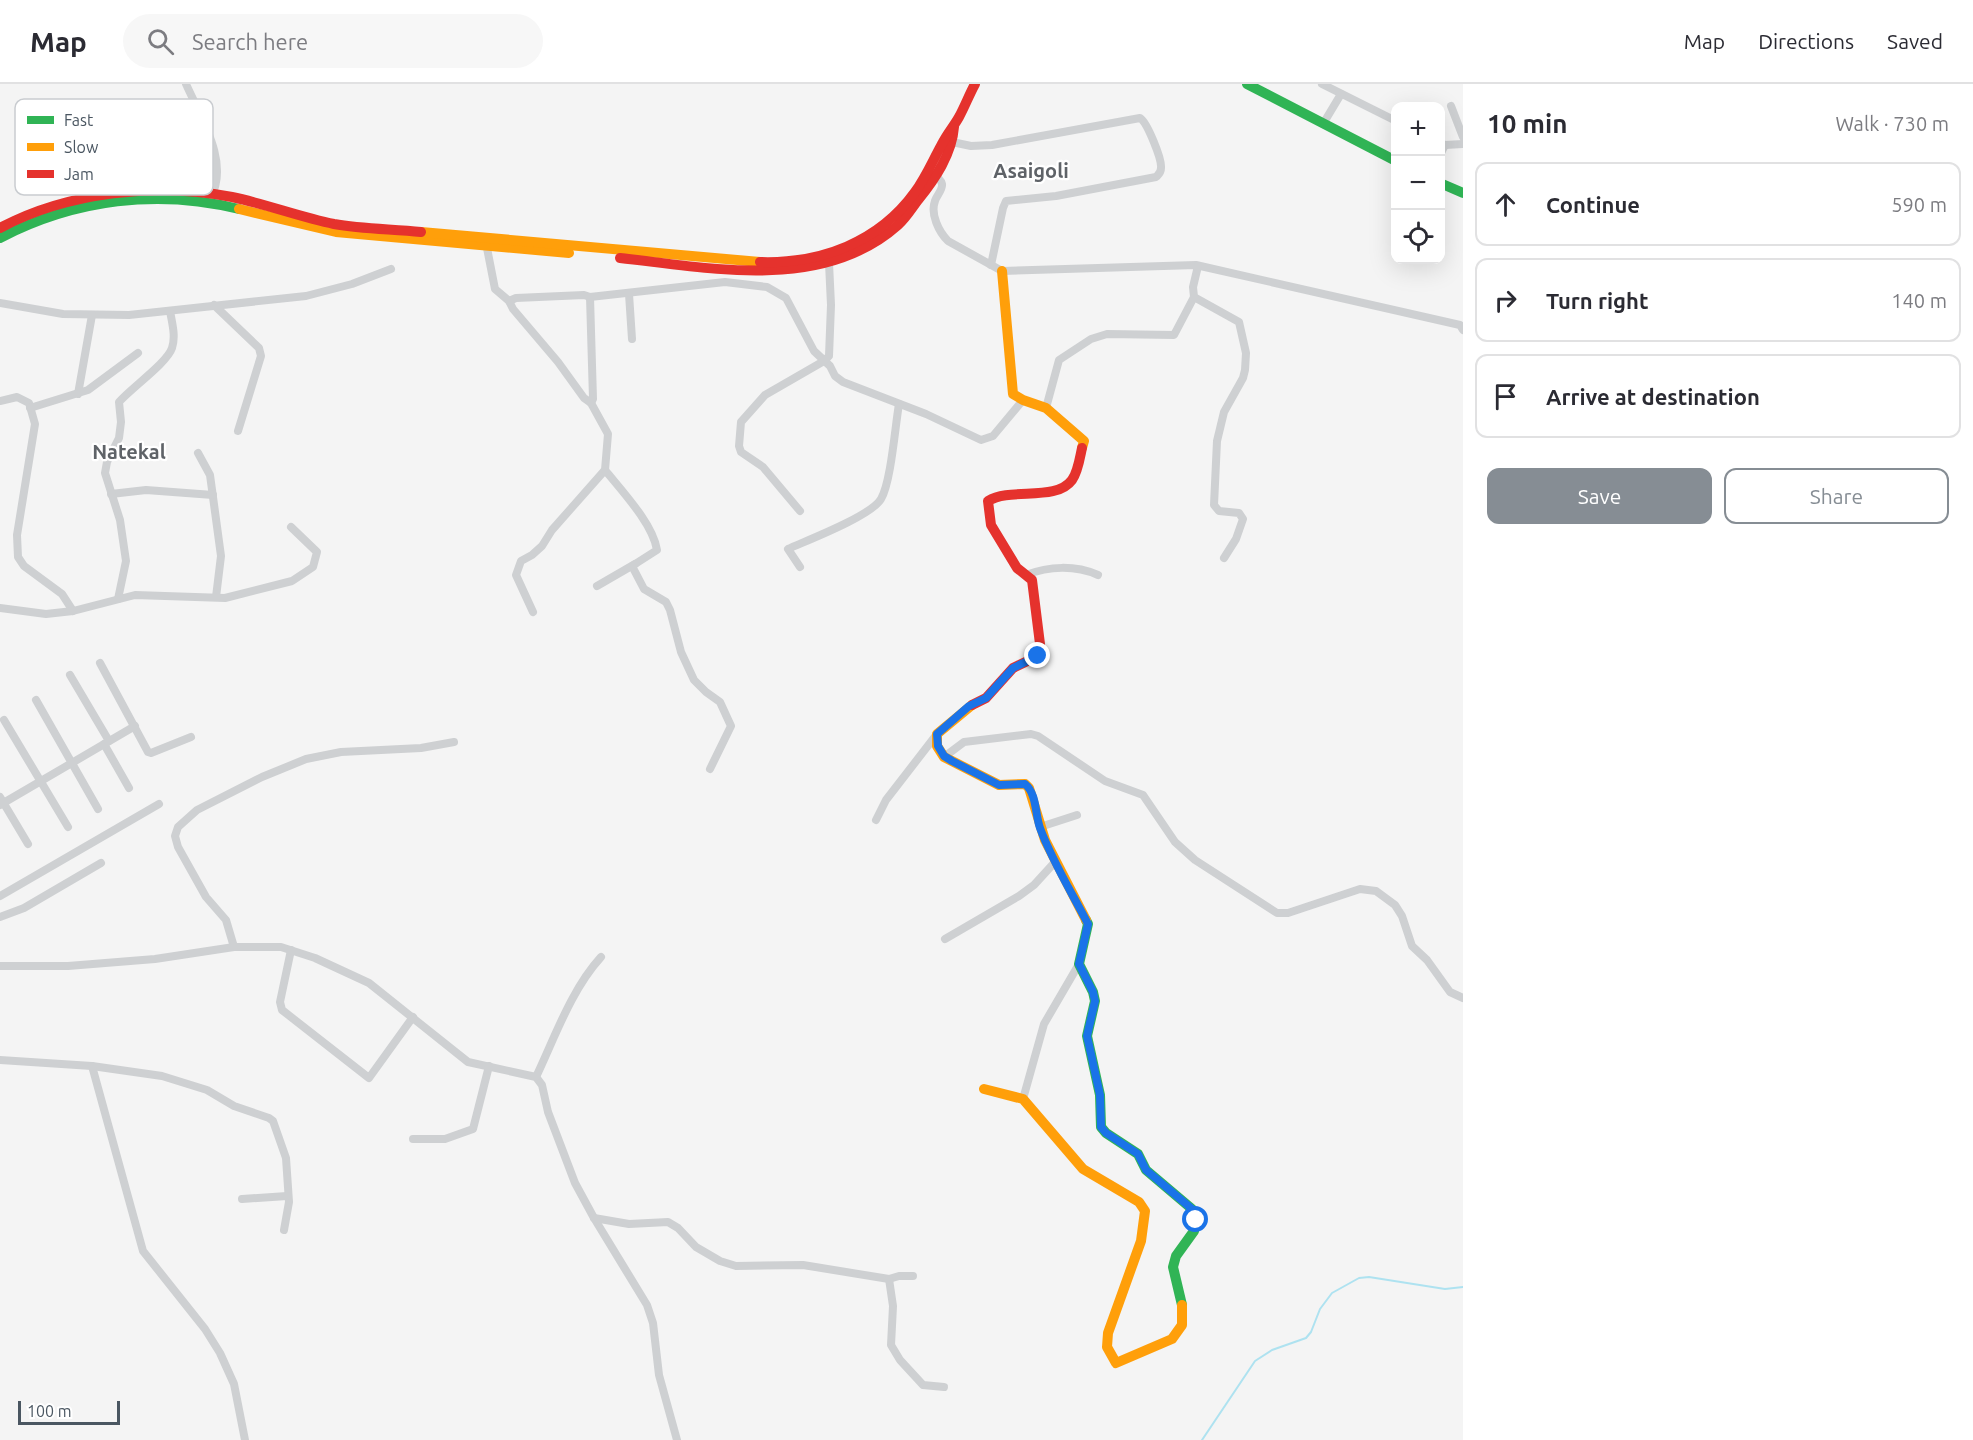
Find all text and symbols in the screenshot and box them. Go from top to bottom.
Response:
search box [123,14,543,68]
icon: search [144,25,177,58]
text: Map [30,26,87,57]
text: Search here [192,29,308,54]
text: Map [1684,29,1725,53]
text: Directions [1758,29,1854,53]
text: Saved [1887,29,1943,53]
legend [15,99,213,195]
map controls [1391,102,1445,264]
button: + [1391,102,1445,156]
text: 10 min [1487,109,1567,138]
text: Fast [64,111,94,129]
text: Walk · 730 m [1836,112,1949,135]
text: Slow [64,138,99,156]
button: − [1391,156,1445,210]
district label: Asaigoli [993,159,1069,182]
text: Jam [64,165,94,183]
icon: ahead [1489,188,1522,221]
text: Continue [1546,192,1640,217]
text: 590 m [1891,193,1947,216]
button: locate [1391,210,1445,264]
icon: right [1489,284,1522,317]
text: Turn right [1546,288,1648,313]
text: 140 m [1891,289,1947,312]
icon: arrive [1489,380,1522,413]
text: Arrive at destination [1546,384,1760,409]
district label: Natekal [92,440,166,463]
button: Save [1487,468,1712,524]
button: Share [1724,468,1949,524]
route end [1024,642,1050,668]
route start [1182,1206,1208,1232]
scale bar [18,1398,120,1426]
text: 100 m [27,1402,72,1420]

